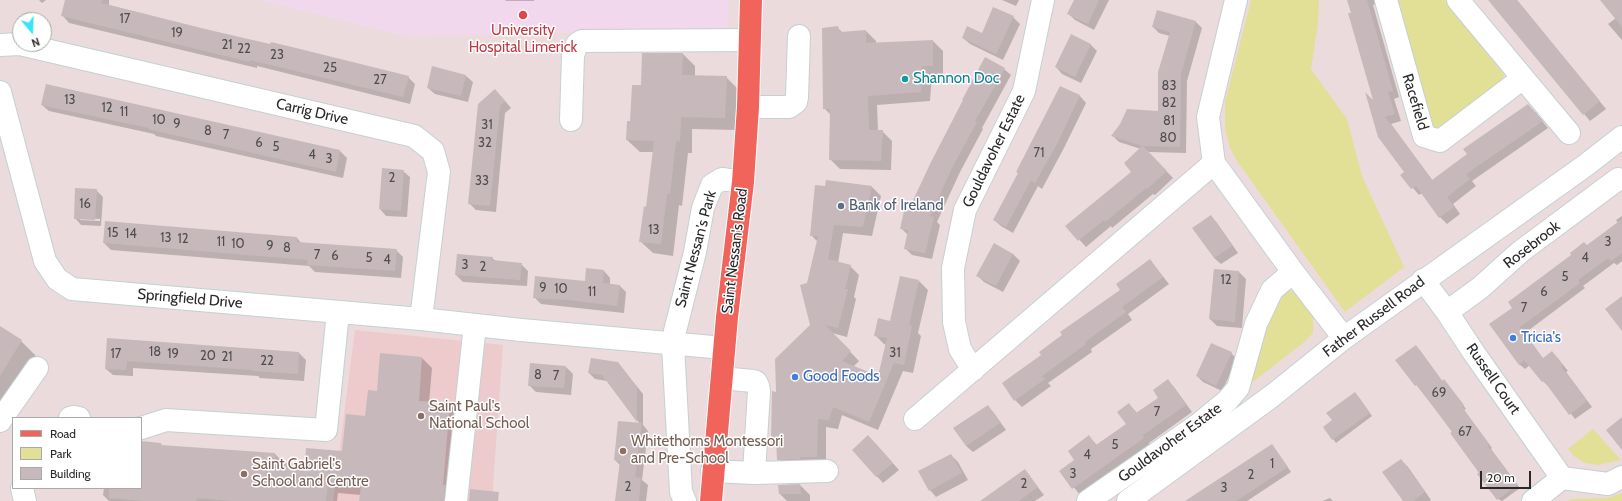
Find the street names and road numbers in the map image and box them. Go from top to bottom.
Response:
street label: Racefield [1398,72,1432,132]
street label: Gouldavoher Estate [959,92,1029,210]
street label: Carrig Drive [274,95,350,129]
street label: Saint Nessan's Road [718,187,752,315]
street label: Saint Nessan's Park [672,188,720,310]
street label: Rosebrook [1500,217,1564,273]
street label: Father Russell Road [1320,273,1428,361]
street label: Springfield Drive [137,285,243,313]
street label: Russell Court [1462,340,1524,418]
street label: Gouldavoher Estate [1115,399,1225,487]

